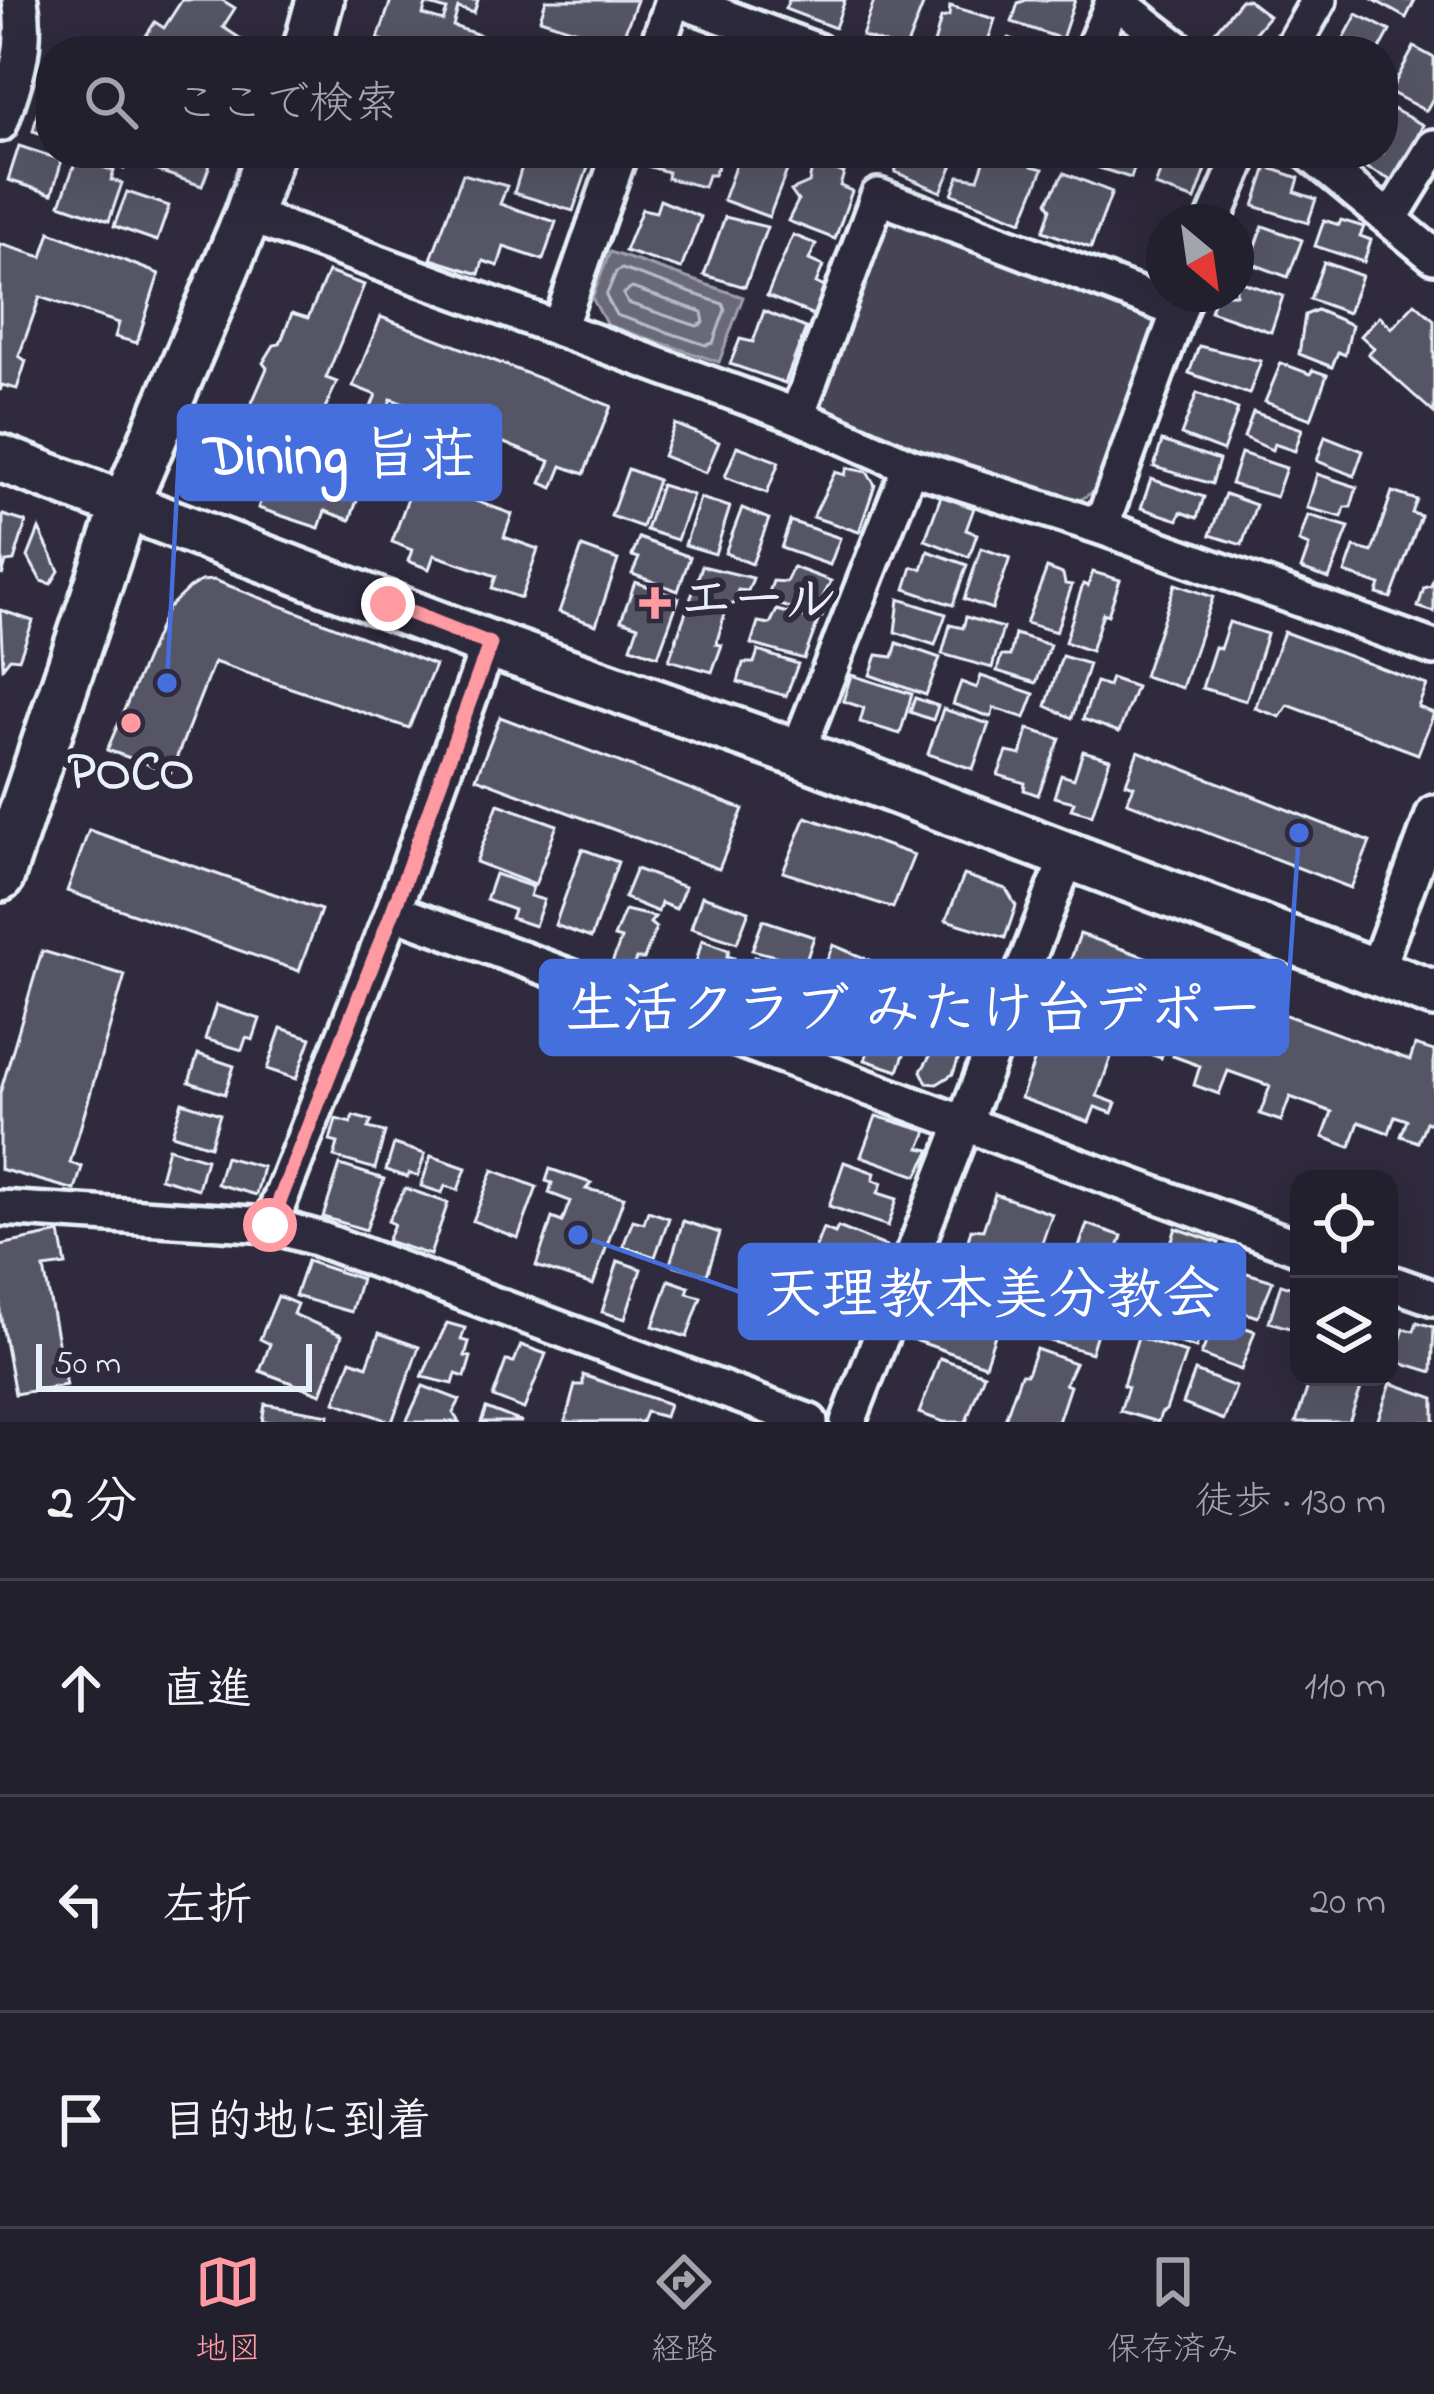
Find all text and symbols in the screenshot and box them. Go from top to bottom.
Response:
search box [36,36,1398,168]
icon: search [78,69,144,135]
text: ここで検索 [174,73,399,139]
north arrow [1146,204,1254,312]
callout: Dining 旨荘 [179,406,500,499]
text: Dining 旨荘 [201,418,476,502]
place label: エール [679,564,838,642]
route end [361,577,415,631]
marker: エール [642,590,668,616]
marker: POCO [118,710,144,736]
place label: POCO [67,736,195,814]
callout: 生活クラブ みたけ台デポー [541,961,1287,1054]
text: 生活クラブ みたけ台デポー [565,972,1263,1055]
map controls [1290,1170,1398,1386]
button: locate [1290,1170,1398,1278]
route start [243,1198,297,1252]
callout: 天理教本美分教会 [740,1245,1244,1338]
text: 天理教本美分教会 [764,1257,1220,1340]
button: layers [1290,1278,1398,1386]
scale bar [36,1338,312,1391]
text: 50 m [54,1341,121,1389]
text: 2 分 [48,1467,137,1542]
text: 徒歩 · 130 m [1195,1475,1386,1532]
icon: ahead [48,1655,114,1721]
text: 直進 [162,1659,252,1725]
text: 110 m [1304,1659,1386,1716]
icon: left [48,1871,114,1937]
text: 左折 [162,1875,252,1941]
text: 20 m [1310,1875,1386,1932]
icon: arrive [48,2087,114,2153]
text: 目的地に到着 [162,2091,432,2157]
tab: 地図 [195,2249,261,2375]
tab: 経路 [651,2249,717,2375]
tab: 保存済み [1107,2249,1239,2375]

